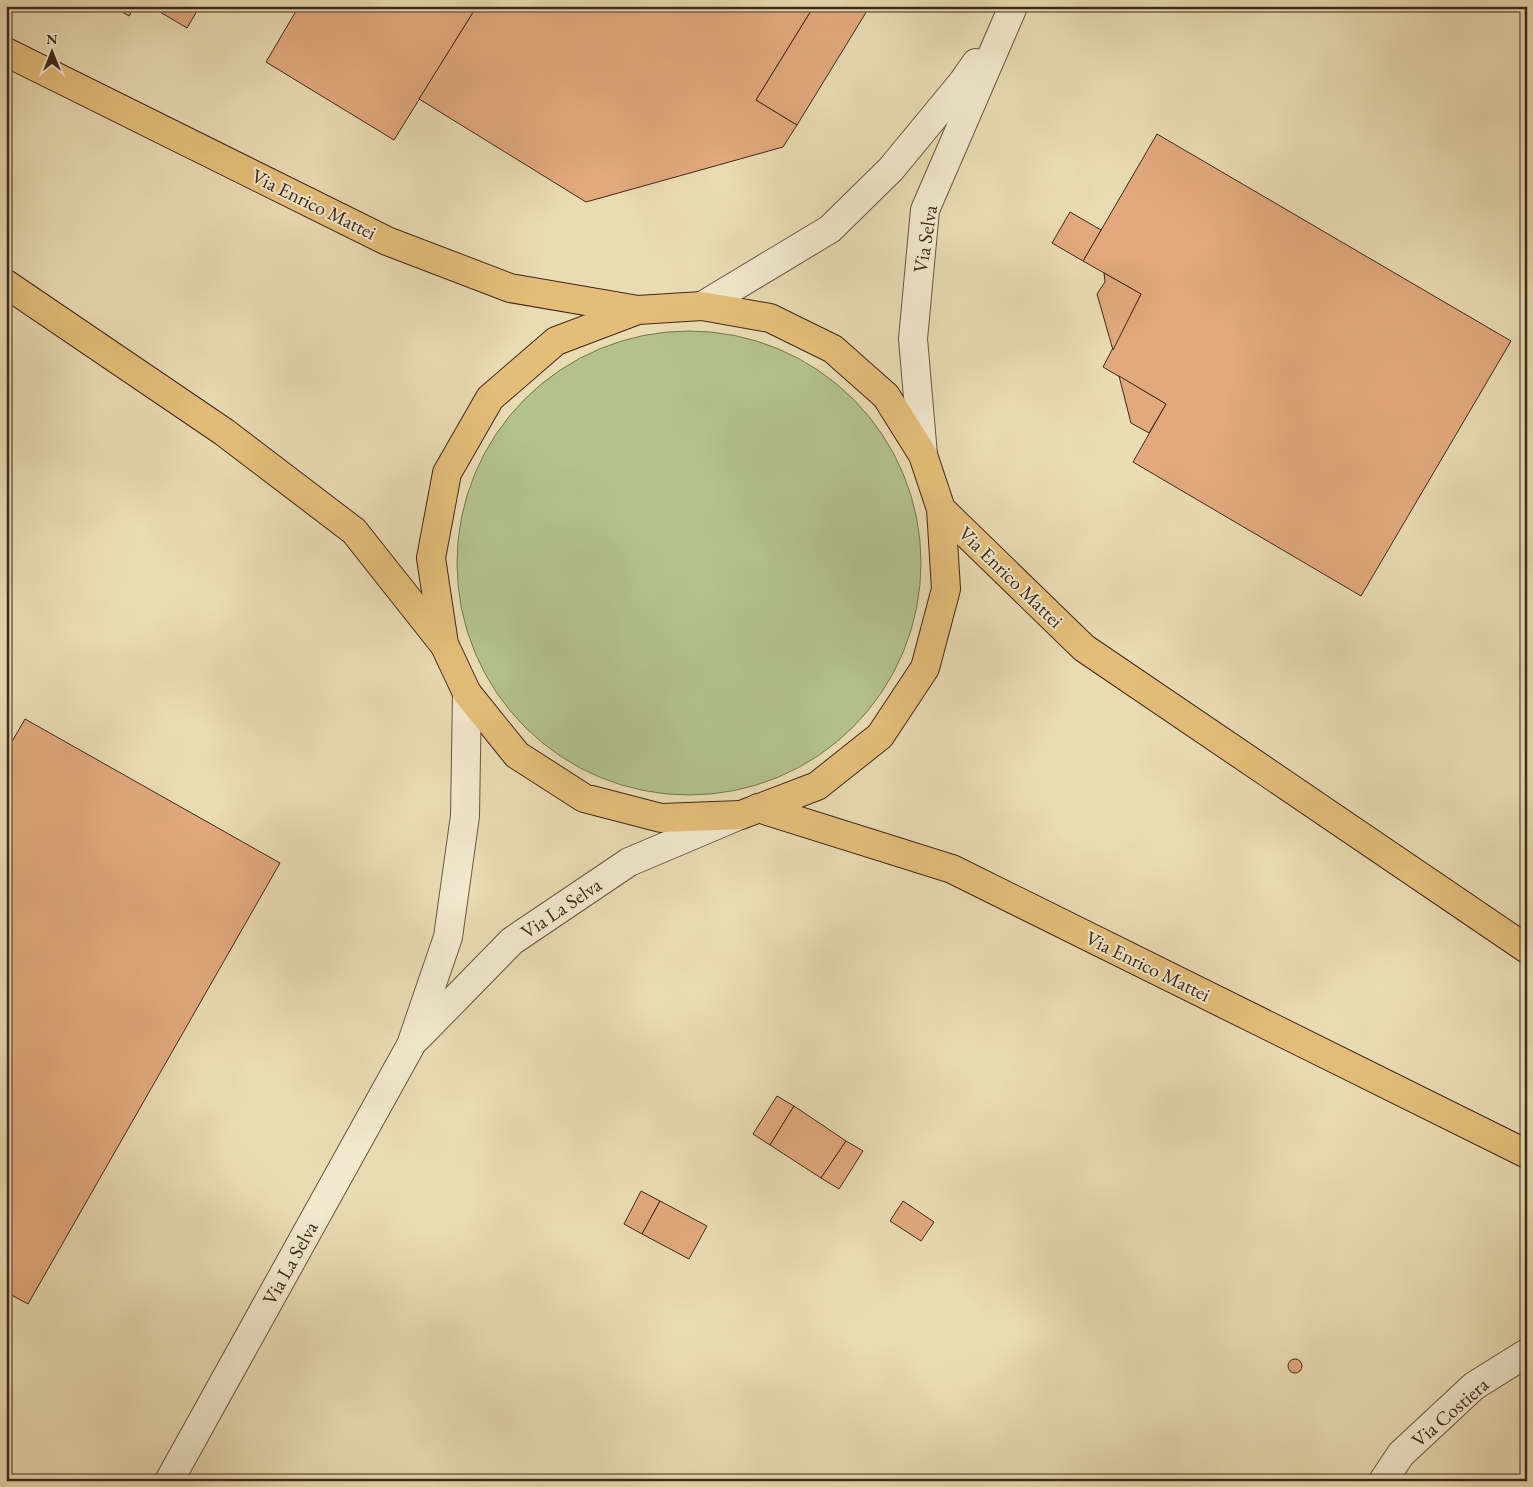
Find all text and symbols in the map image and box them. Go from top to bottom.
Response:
north arrow [28,28,78,78]
text: N [46,30,58,48]
street label: Via Enrico Mattei [247,163,381,246]
street label: Via Selva [907,203,943,275]
street label: Via Enrico Mattei [953,520,1069,634]
street label: Via La Selva [516,872,606,944]
street label: Via Enrico Mattei [1081,925,1215,1008]
street label: Via La Selva [256,1216,324,1310]
street label: Via Costiera [1406,1371,1494,1453]

